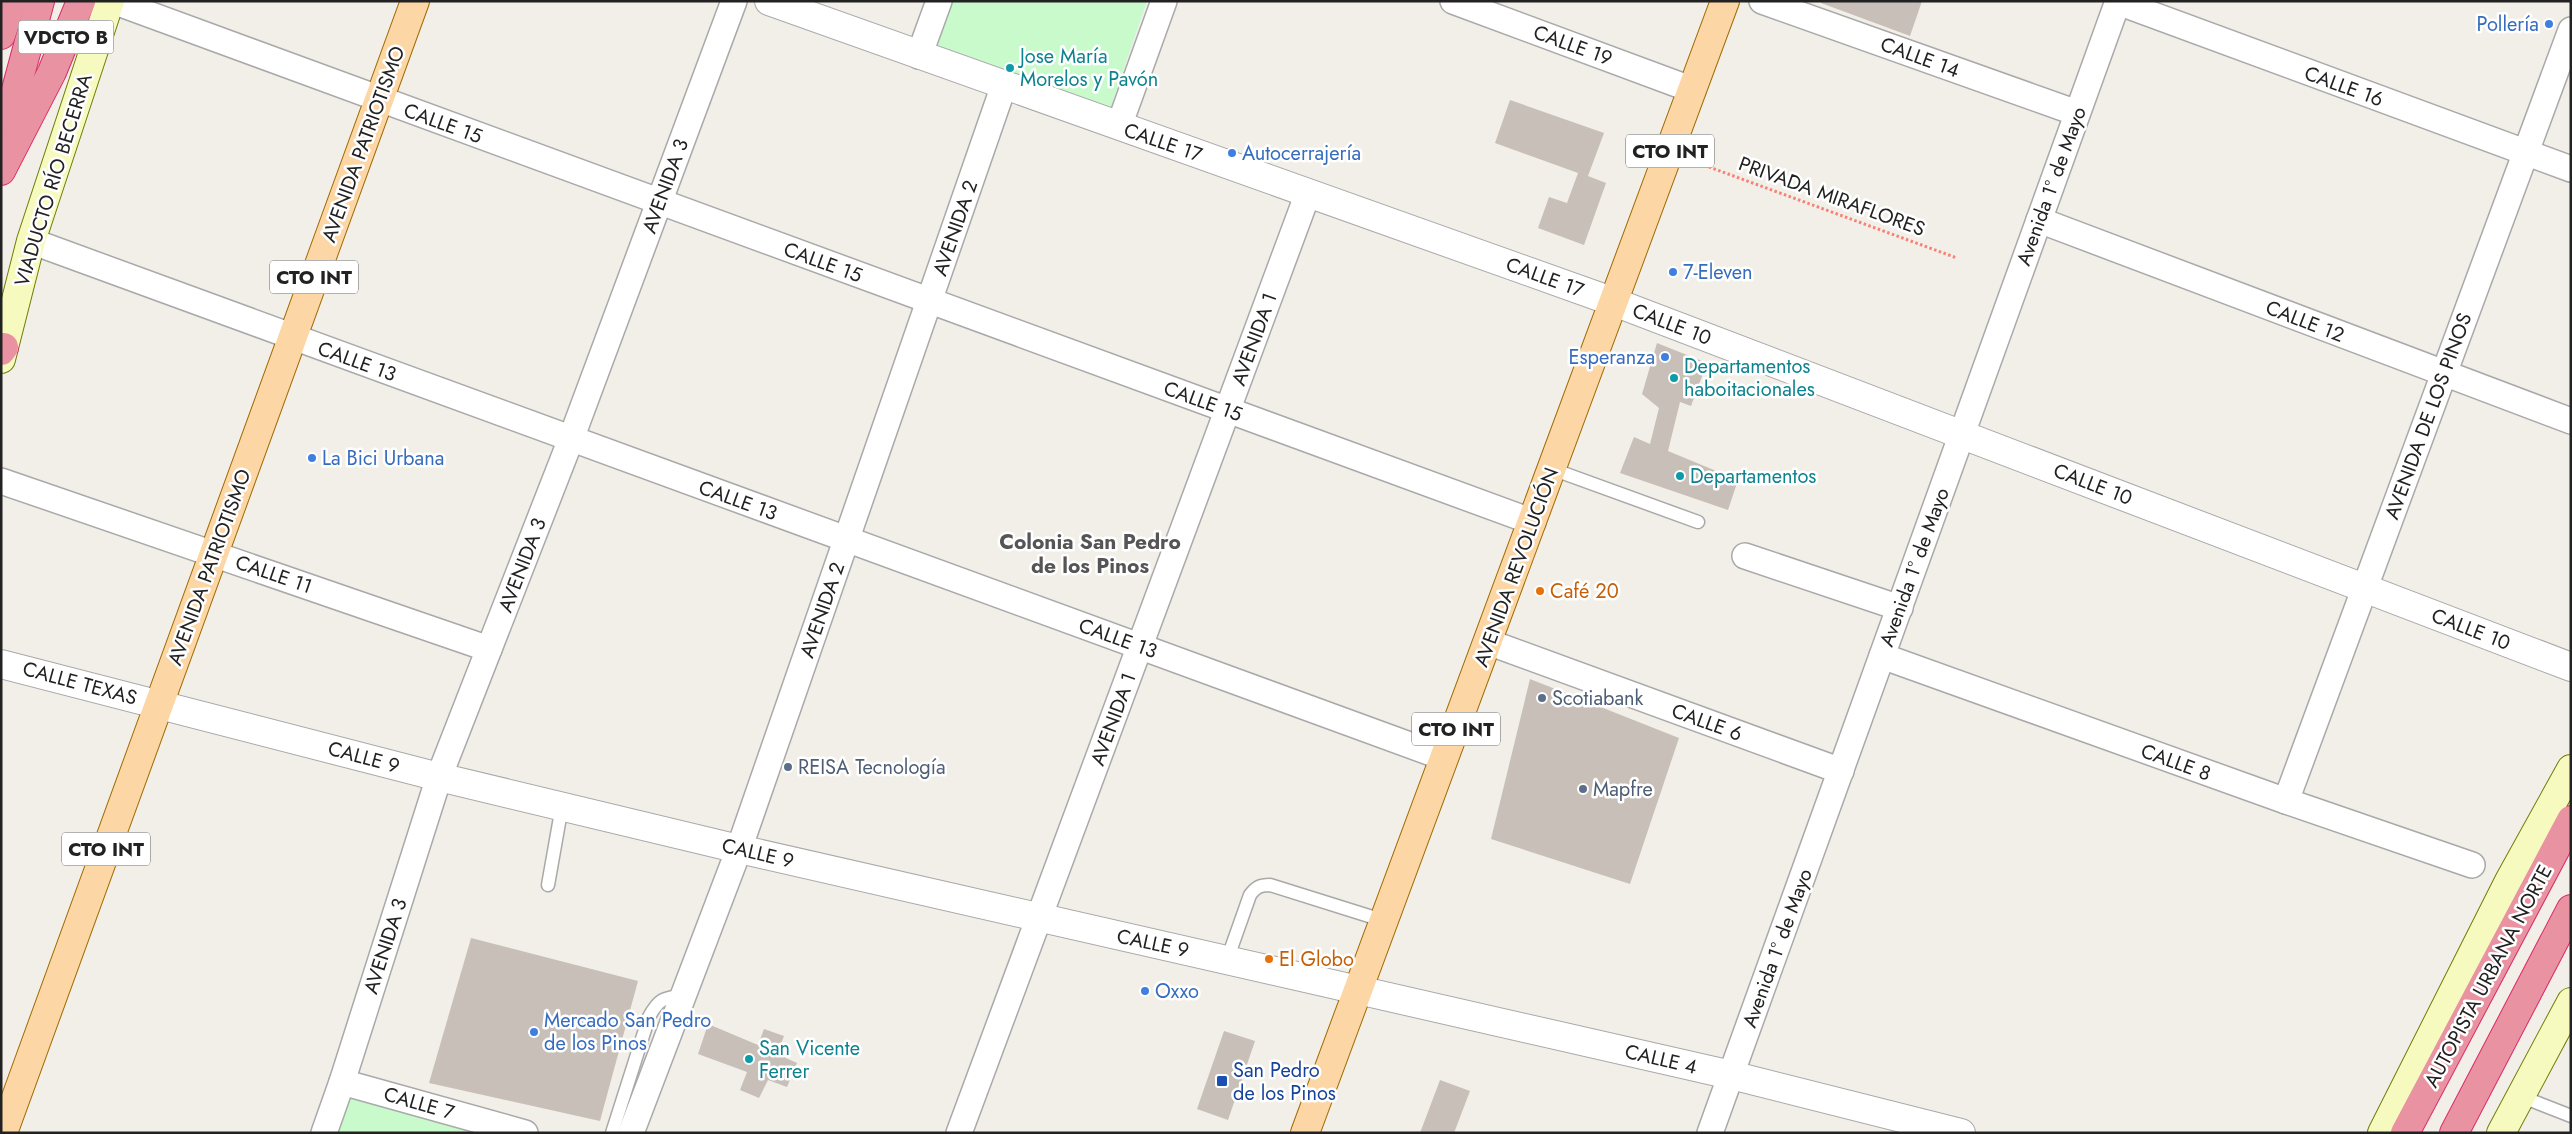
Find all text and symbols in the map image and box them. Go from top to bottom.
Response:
place label: Pollería [2477,10,2539,39]
street label: CALLE 19 [1529,18,1616,73]
marker: Pollería [2543,18,2555,30]
road number: VDCTO B [18,21,114,54]
street label: CALLE 14 [1876,30,1964,85]
street label: AVENIDA PATRIOTISMO [314,42,413,246]
place label: Jose María Morelos y Pavón [1017,42,1158,94]
street label: CALLE 16 [2300,59,2387,114]
marker: Jose María Morelos y Pavón [1004,62,1016,74]
street label: VIADUCTO RÍO BECERRA [7,69,100,290]
street label: CALLE 15 [399,96,486,151]
street label: Avenida 1º de Mayo [2009,103,2094,270]
street label: CALLE 17 [1120,116,1206,170]
road number: CTO INT [1626,134,1714,168]
street label: AVENIDA 3 [635,135,696,238]
place label: Autocerrajería [1242,139,1361,168]
marker: Autocerrajería [1226,147,1238,159]
street label: PRIVADA MIRAFLORES [1735,149,1929,244]
street label: AVENIDA 2 [926,176,985,280]
street label: CALLE 15 [779,235,866,290]
street label: CALLE 17 [1502,250,1588,305]
place label: 7-Eleven [1683,258,1753,287]
road number: CTO INT [270,260,358,294]
marker: 7-Eleven [1667,266,1679,278]
street label: AVENIDA 1 [1224,289,1285,390]
street label: CALLE 12 [2261,293,2348,350]
street label: CALLE 10 [1628,296,1716,353]
street label: AVENIDA DE LOS PINOS [2378,309,2479,524]
street label: CALLE 13 [314,334,400,389]
place label: Esperanza [1568,343,1655,372]
marker: Esperanza [1659,351,1671,363]
place label: Departamentos haboitacionales [1684,352,1815,404]
marker: Departamentos haboitacionales [1668,372,1680,384]
street label: CALLE 15 [1159,374,1246,429]
place label: La Bici Urbana [322,444,444,473]
marker: La Bici Urbana [306,452,318,464]
street label: CALLE 10 [2049,456,2137,513]
place label: Departamentos [1690,462,1816,491]
street label: AVENIDA REVOLUCIÓN [1467,463,1566,671]
street label: AVENIDA PATRIOTISMO [160,465,259,669]
marker: Departamentos [1674,470,1686,482]
street label: CALLE 13 [695,473,781,528]
street label: Avenida 1º de Mayo [1872,484,1957,651]
street label: AVENIDA 3 [491,514,554,617]
district label: Colonia San Pedro de los Pinos [999,527,1181,581]
street label: CALLE 11 [231,548,316,601]
street label: AVENIDA 2 [793,558,852,662]
place label: Café 20 [1550,577,1619,606]
marker: Café 20 [1534,585,1546,597]
street label: CALLE 10 [2427,601,2515,658]
street label: CALLE 13 [1075,611,1161,666]
street label: CALLE TEXAS [20,654,140,713]
street label: AVENIDA 1 [1083,669,1144,770]
place label: Scotiabank [1552,684,1644,713]
marker: Scotiabank [1536,692,1548,704]
street label: CALLE 6 [1668,696,1746,749]
road number: CTO INT [1412,712,1500,746]
street label: CALLE 9 [325,734,403,781]
street label: CALLE 8 [2137,736,2215,788]
place label: REISA Tecnología [798,753,946,782]
marker: REISA Tecnología [782,761,794,773]
place label: Mapfre [1593,775,1653,804]
marker: Mapfre [1577,783,1589,795]
street label: CALLE 9 [719,831,797,876]
road number: CTO INT [62,832,150,866]
street label: AUTOPISTA URBANA NORTE [2417,860,2560,1093]
street label: Avenida 1º de Mayo [1735,865,1820,1032]
street label: AVENIDA 3 [356,895,415,998]
street label: CALLE 9 [1114,922,1192,965]
place label: El Globo [1279,945,1354,974]
marker: El Globo [1263,953,1275,965]
place label: Oxxo [1155,977,1199,1006]
marker: Oxxo [1139,985,1151,997]
place label: Mercado San Pedro de los Pinos [544,1006,711,1058]
marker: Mercado San Pedro de los Pinos [528,1026,540,1038]
place label: San Vicente Ferrer [759,1034,860,1086]
street label: CALLE 4 [1622,1037,1700,1082]
marker: San Vicente Ferrer [743,1053,755,1065]
place label: San Pedro de los Pinos [1233,1056,1336,1108]
marker: San Pedro de los Pinos [1215,1074,1229,1088]
street label: CALLE 7 [380,1080,458,1127]

